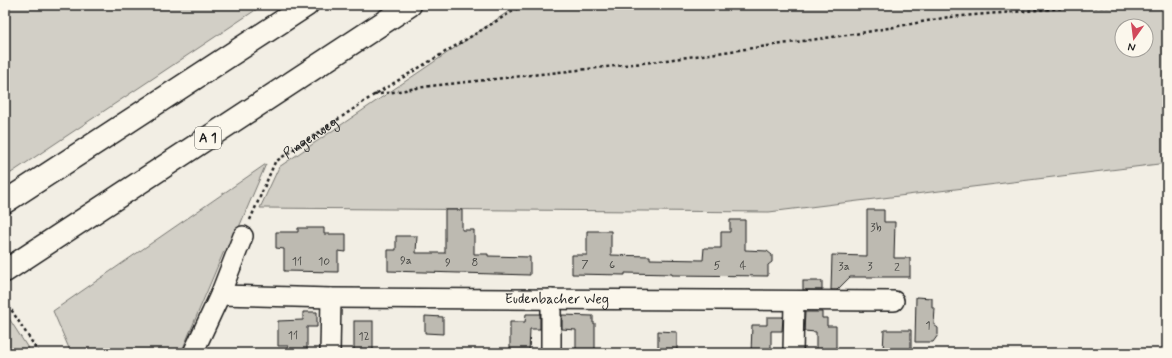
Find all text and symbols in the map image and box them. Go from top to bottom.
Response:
north arrow [1114,18,1154,58]
text: N [1127,39,1137,54]
street label: Pingenweg [280,113,342,163]
road number: A 1 [195,127,221,149]
house number: 3b [870,220,882,236]
house number: 9a [400,253,412,269]
house number: 11 [292,254,302,270]
house number: 10 [318,254,330,270]
house number: 9 [445,255,451,271]
house number: 8 [472,255,478,271]
house number: 7 [581,257,589,273]
house number: 6 [609,257,615,273]
house number: 5 [713,258,721,274]
house number: 4 [740,258,747,274]
house number: 3a [838,259,850,275]
house number: 3 [867,259,873,275]
house number: 2 [894,260,900,276]
street label: Eudenbacher Weg [505,290,609,309]
house number: 1 [925,318,931,334]
house number: 11 [288,328,298,344]
house number: 12 [358,329,370,345]

